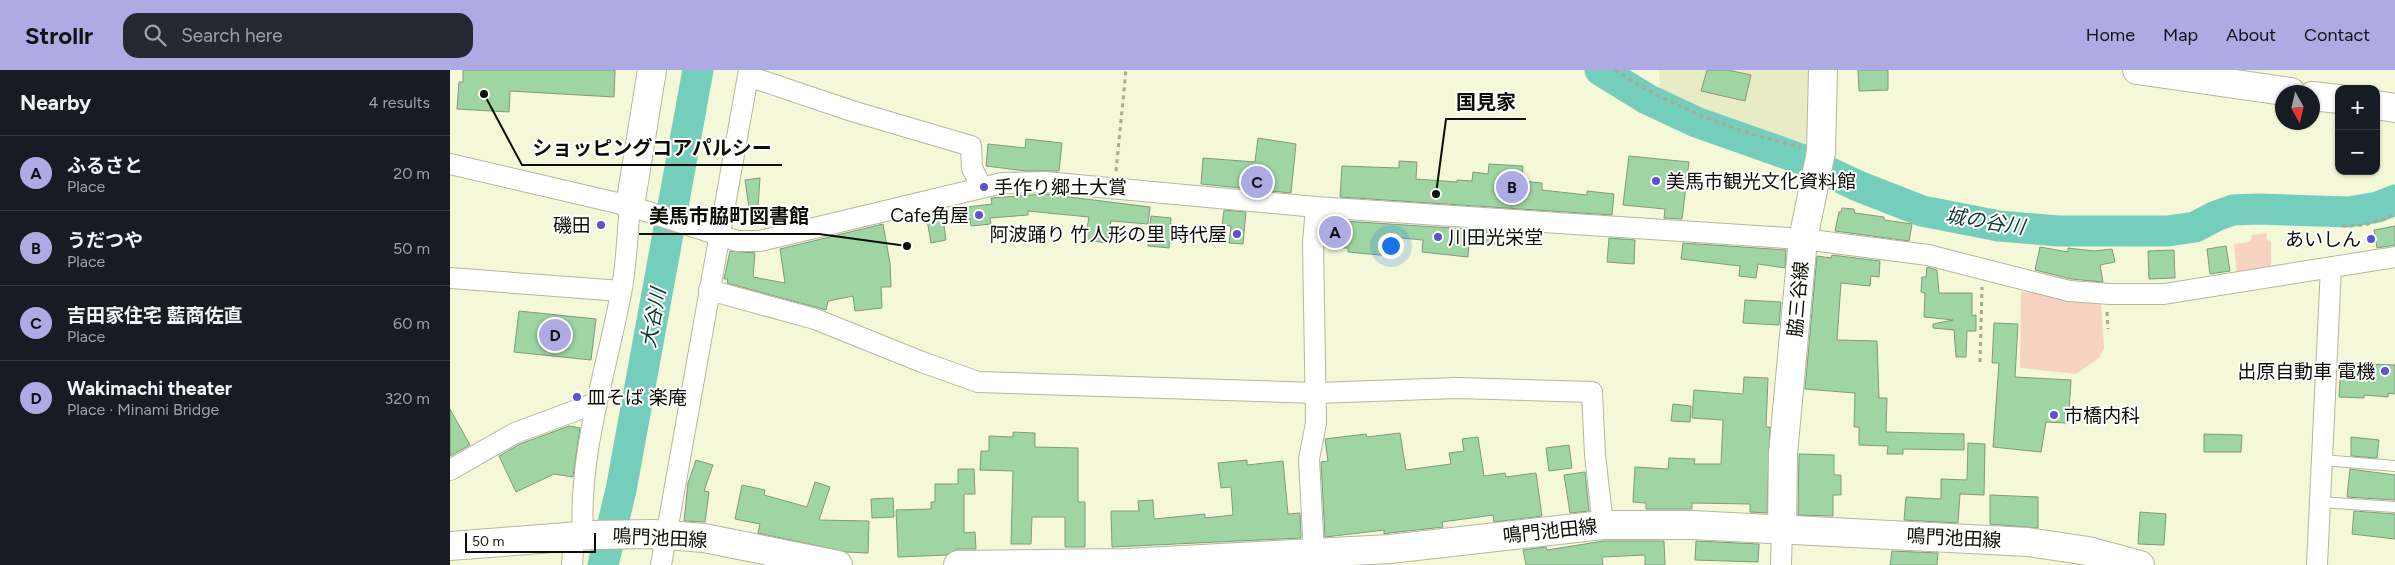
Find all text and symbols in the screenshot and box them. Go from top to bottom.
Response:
search box [123,13,473,58]
text: Strollr [25,21,93,50]
icon: search [141,21,169,49]
text: Search here [181,24,283,47]
text: Home [2086,24,2135,46]
text: Map [2163,24,2198,46]
text: About [2226,24,2276,46]
text: Contact [2304,24,2370,46]
callout: 国見家 [1446,84,1526,119]
north arrow [2275,85,2320,130]
map controls [2335,85,2380,175]
button: + [2335,85,2380,130]
text: Nearby [20,90,91,115]
text: 国見家 [1456,90,1516,114]
text: 4 results [369,93,430,112]
callout: ショッピングコアパルシー [522,130,782,165]
button: − [2335,130,2380,175]
text: ショッピングコアパルシー [532,136,772,160]
text: ふるさと [67,154,143,177]
pin: C [1241,163,1273,201]
text: A [30,164,42,183]
text: 20 m [393,164,430,183]
pin: B [1496,168,1528,206]
place label: 美馬市観光文化資料館 [1666,170,1856,193]
marker: 美馬市観光文化資料館 [1650,175,1662,187]
place label: 手作り郷土大賞 [994,176,1127,199]
text: Place [67,177,105,196]
marker: 手作り郷土大賞 [978,181,990,193]
callout: 美馬市脇町図書館 [639,199,819,234]
water label: 城の谷川 [1944,203,2028,239]
text: 美馬市脇町図書館 [649,204,809,228]
place label: Cafe角屋 [890,204,969,227]
marker: Cafe角屋 [973,209,985,221]
pin: A [1319,213,1351,251]
place label: 磯田 [553,214,591,237]
marker: 磯田 [595,219,607,231]
place label: 阿波踊り 竹人形の里 時代屋 [990,223,1227,246]
place label: 川田光栄堂 [1448,226,1543,249]
marker: 阿波踊り 竹人形の里 時代屋 [1231,228,1243,240]
place label: あいしん [2285,228,2361,251]
text: うだつや [67,229,143,252]
marker: 川田光栄堂 [1432,231,1444,243]
your location [1378,233,1404,259]
marker: あいしん [2365,233,2377,245]
text: B [31,239,41,258]
text: 50 m [393,239,430,258]
text: Place [67,252,105,271]
street label: 脇三谷線 [1783,260,1813,338]
water label: 大谷川 [636,284,670,350]
text: 吉田家住宅 藍商佐直 [67,304,243,327]
text: C [30,314,42,333]
text: 60 m [393,314,430,333]
pin: D [539,316,571,354]
text: Place [67,327,105,346]
place label: 出原自動車 電機 [2237,360,2375,383]
marker: 出原自動車 電機 [2379,365,2391,377]
text: Wakimachi theater [67,377,232,400]
place label: 皿そば 楽庵 [587,386,687,409]
text: D [30,389,42,408]
text: 320 m [385,389,430,408]
marker: 皿そば 楽庵 [571,391,583,403]
text: Place · Minami Bridge [67,400,219,419]
place label: 市橋内科 [2064,404,2140,427]
marker: 市橋内科 [2048,409,2060,421]
street label: 鳴門池田線 [1502,515,1598,547]
street label: 鳴門池田線 [612,524,708,552]
street label: 鳴門池田線 [1906,524,2002,552]
scale bar [465,530,596,553]
text: 50 m [472,533,504,550]

